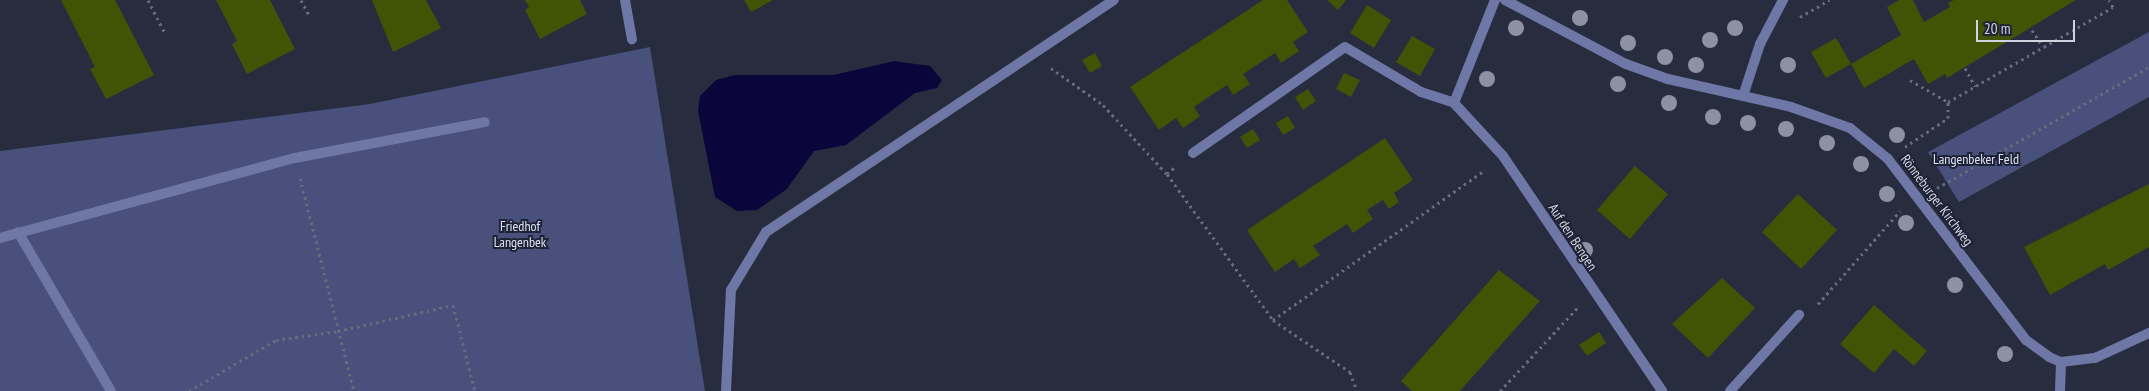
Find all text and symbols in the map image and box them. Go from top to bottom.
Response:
scale bar [1979,10,2078,42]
text: 20 m [1984,19,2010,38]
street label: Rönneburger Kirchweg [1897,151,1977,249]
park label: Langenbeker Feld [1933,151,2019,167]
street label: Auf den Bengen [1545,200,1601,274]
park label: Friedhof Langenbek [494,218,546,250]

